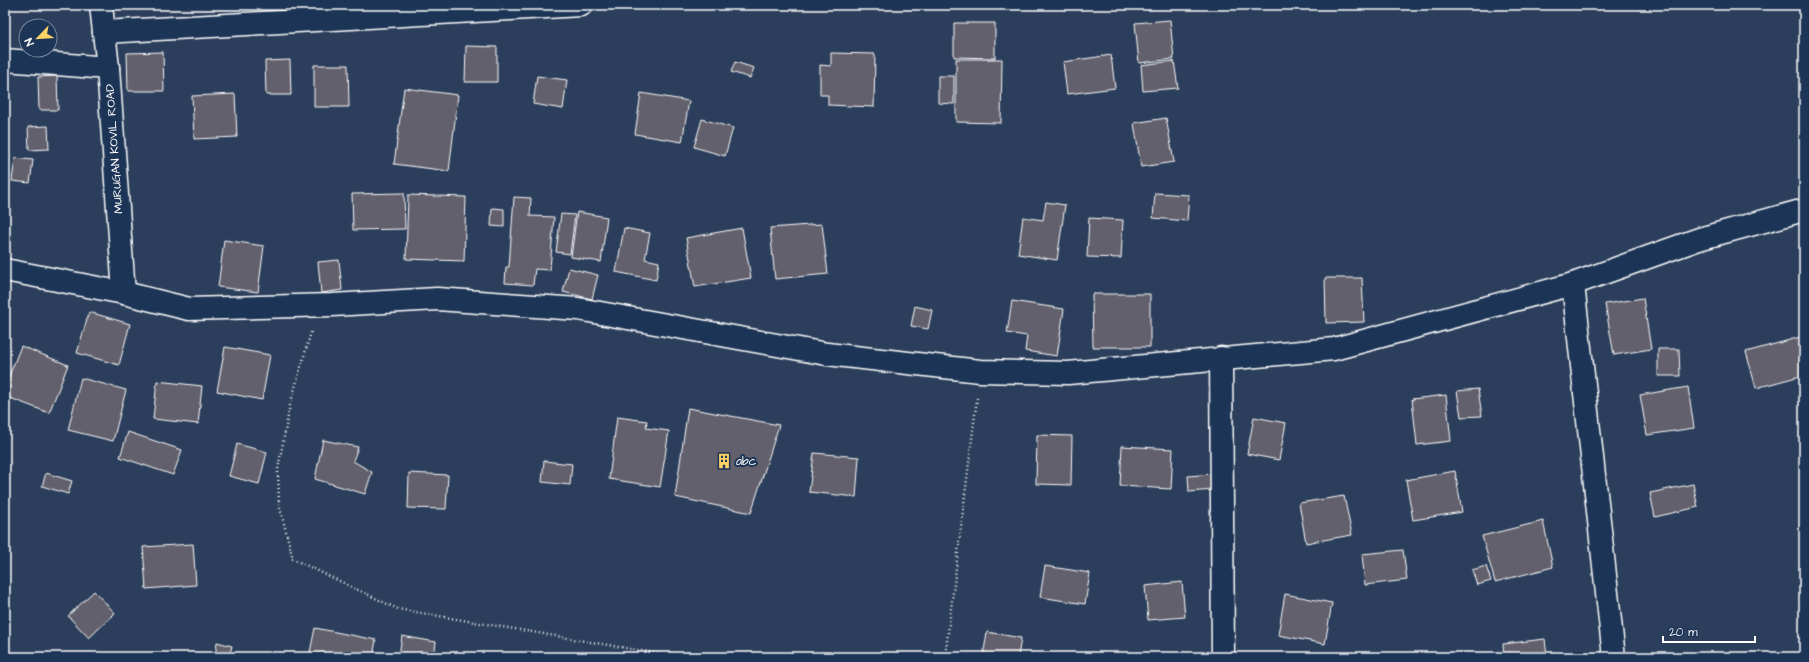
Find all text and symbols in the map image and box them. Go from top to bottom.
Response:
north arrow [18,18,58,58]
text: N [21,36,38,48]
street label: MURUGAN KOVIL ROAD [101,83,128,214]
building icon: abc [715,452,733,470]
place label: abc [736,453,757,470]
scale bar [1663,618,1755,644]
text: 20 m [1669,624,1698,641]

